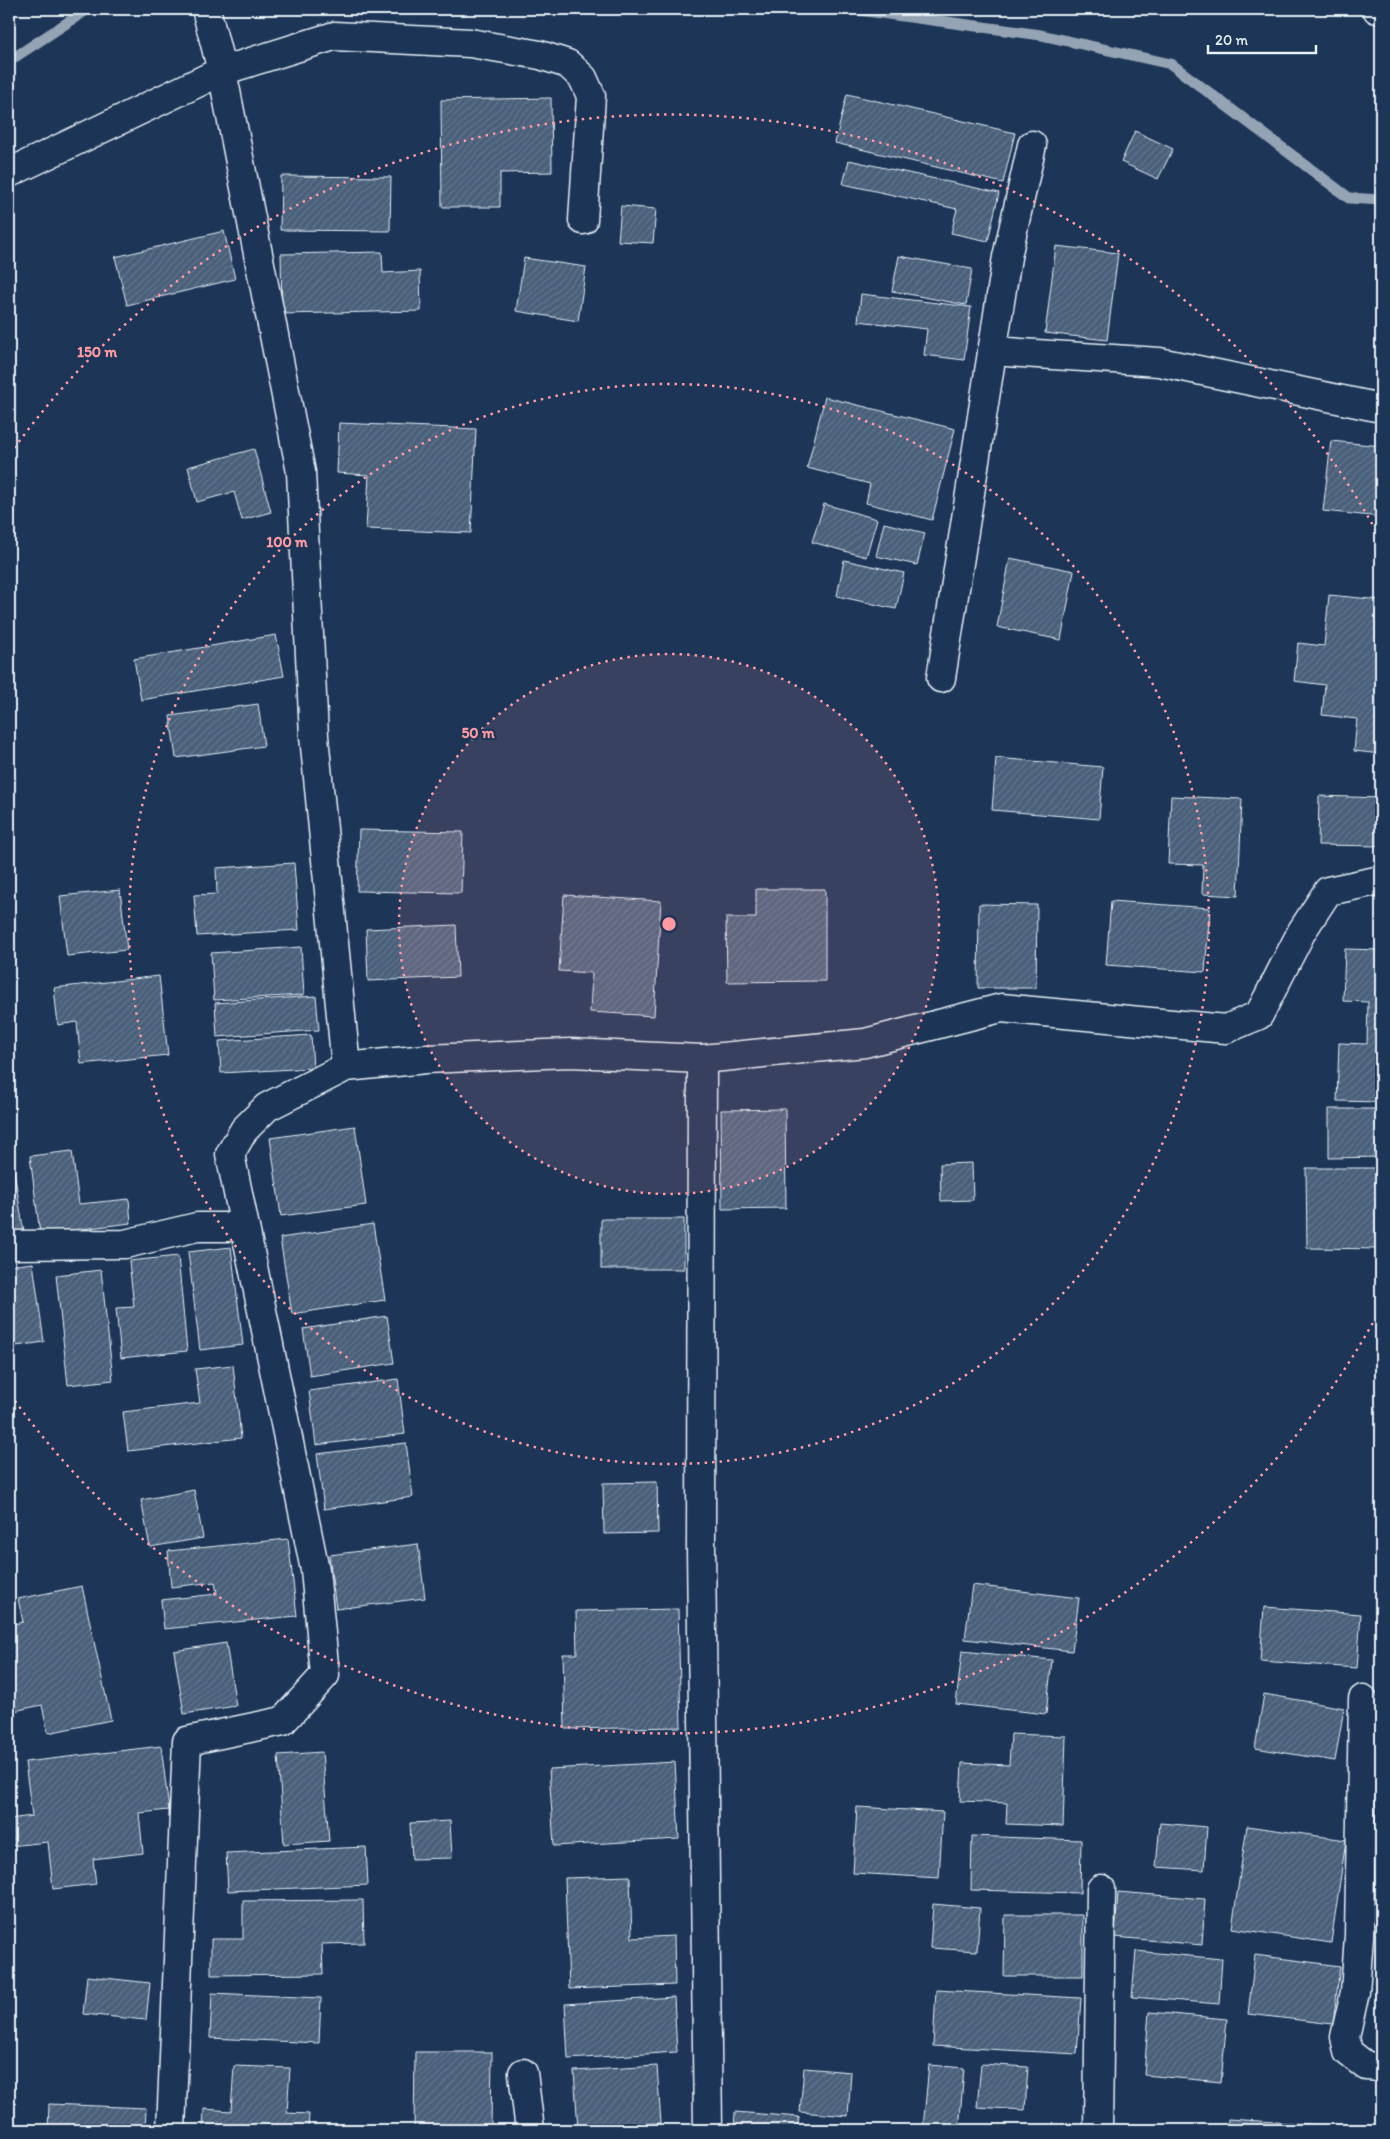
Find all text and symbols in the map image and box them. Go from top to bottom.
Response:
scale bar [1208,22,1315,54]
text: 20 m [1215,31,1249,49]
text: 150 m [77,343,117,361]
text: 100 m [266,533,308,551]
text: 50 m [461,724,495,742]
centre of rings [660,915,678,933]

